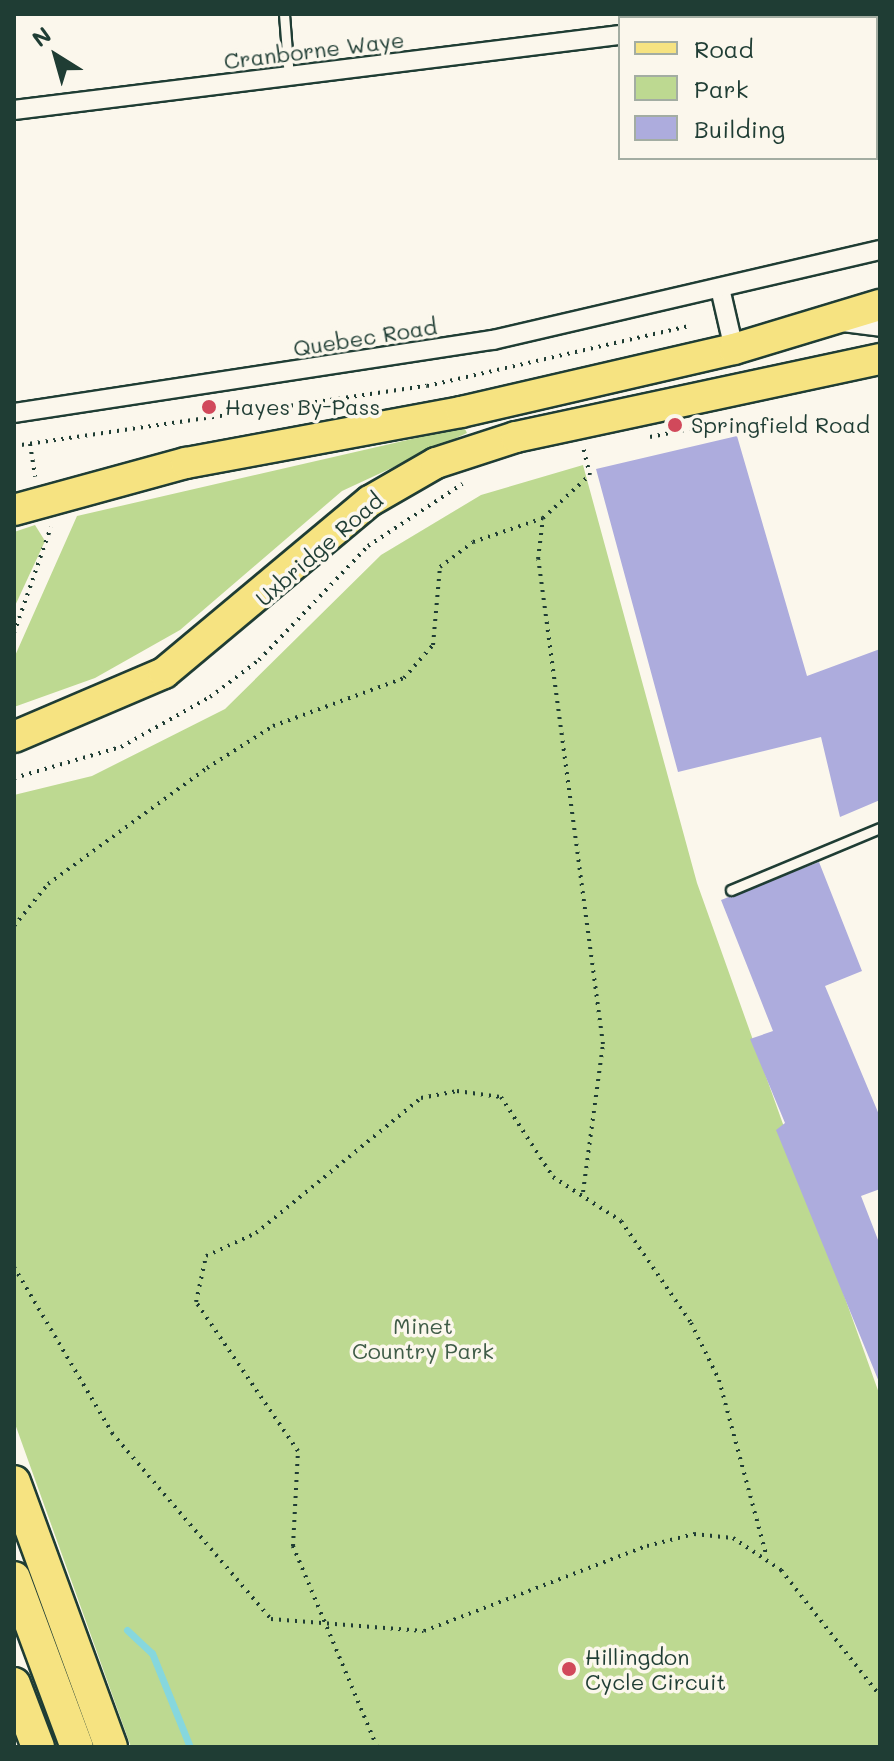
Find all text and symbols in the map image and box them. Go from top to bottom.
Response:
north arrow [16,16,96,96]
legend [618,16,878,160]
text: N [26,20,57,53]
street label: Cranborne Waye [222,26,406,74]
text: Road [694,33,754,64]
text: Park [694,73,748,104]
text: Building [694,113,785,144]
street label: Quebec Road [291,313,439,361]
place label: Hayes By-Pass [225,394,380,420]
marker: Hayes By-Pass [200,398,218,416]
place label: Springfield Road [691,412,870,438]
marker: Springfield Road [666,416,684,434]
street label: Uxbridge Road [250,487,388,611]
park label: Minet Country Park [352,1312,494,1364]
place label: Hillingdon Cycle Circuit [585,1643,726,1694]
marker: Hillingdon Cycle Circuit [560,1660,578,1678]

